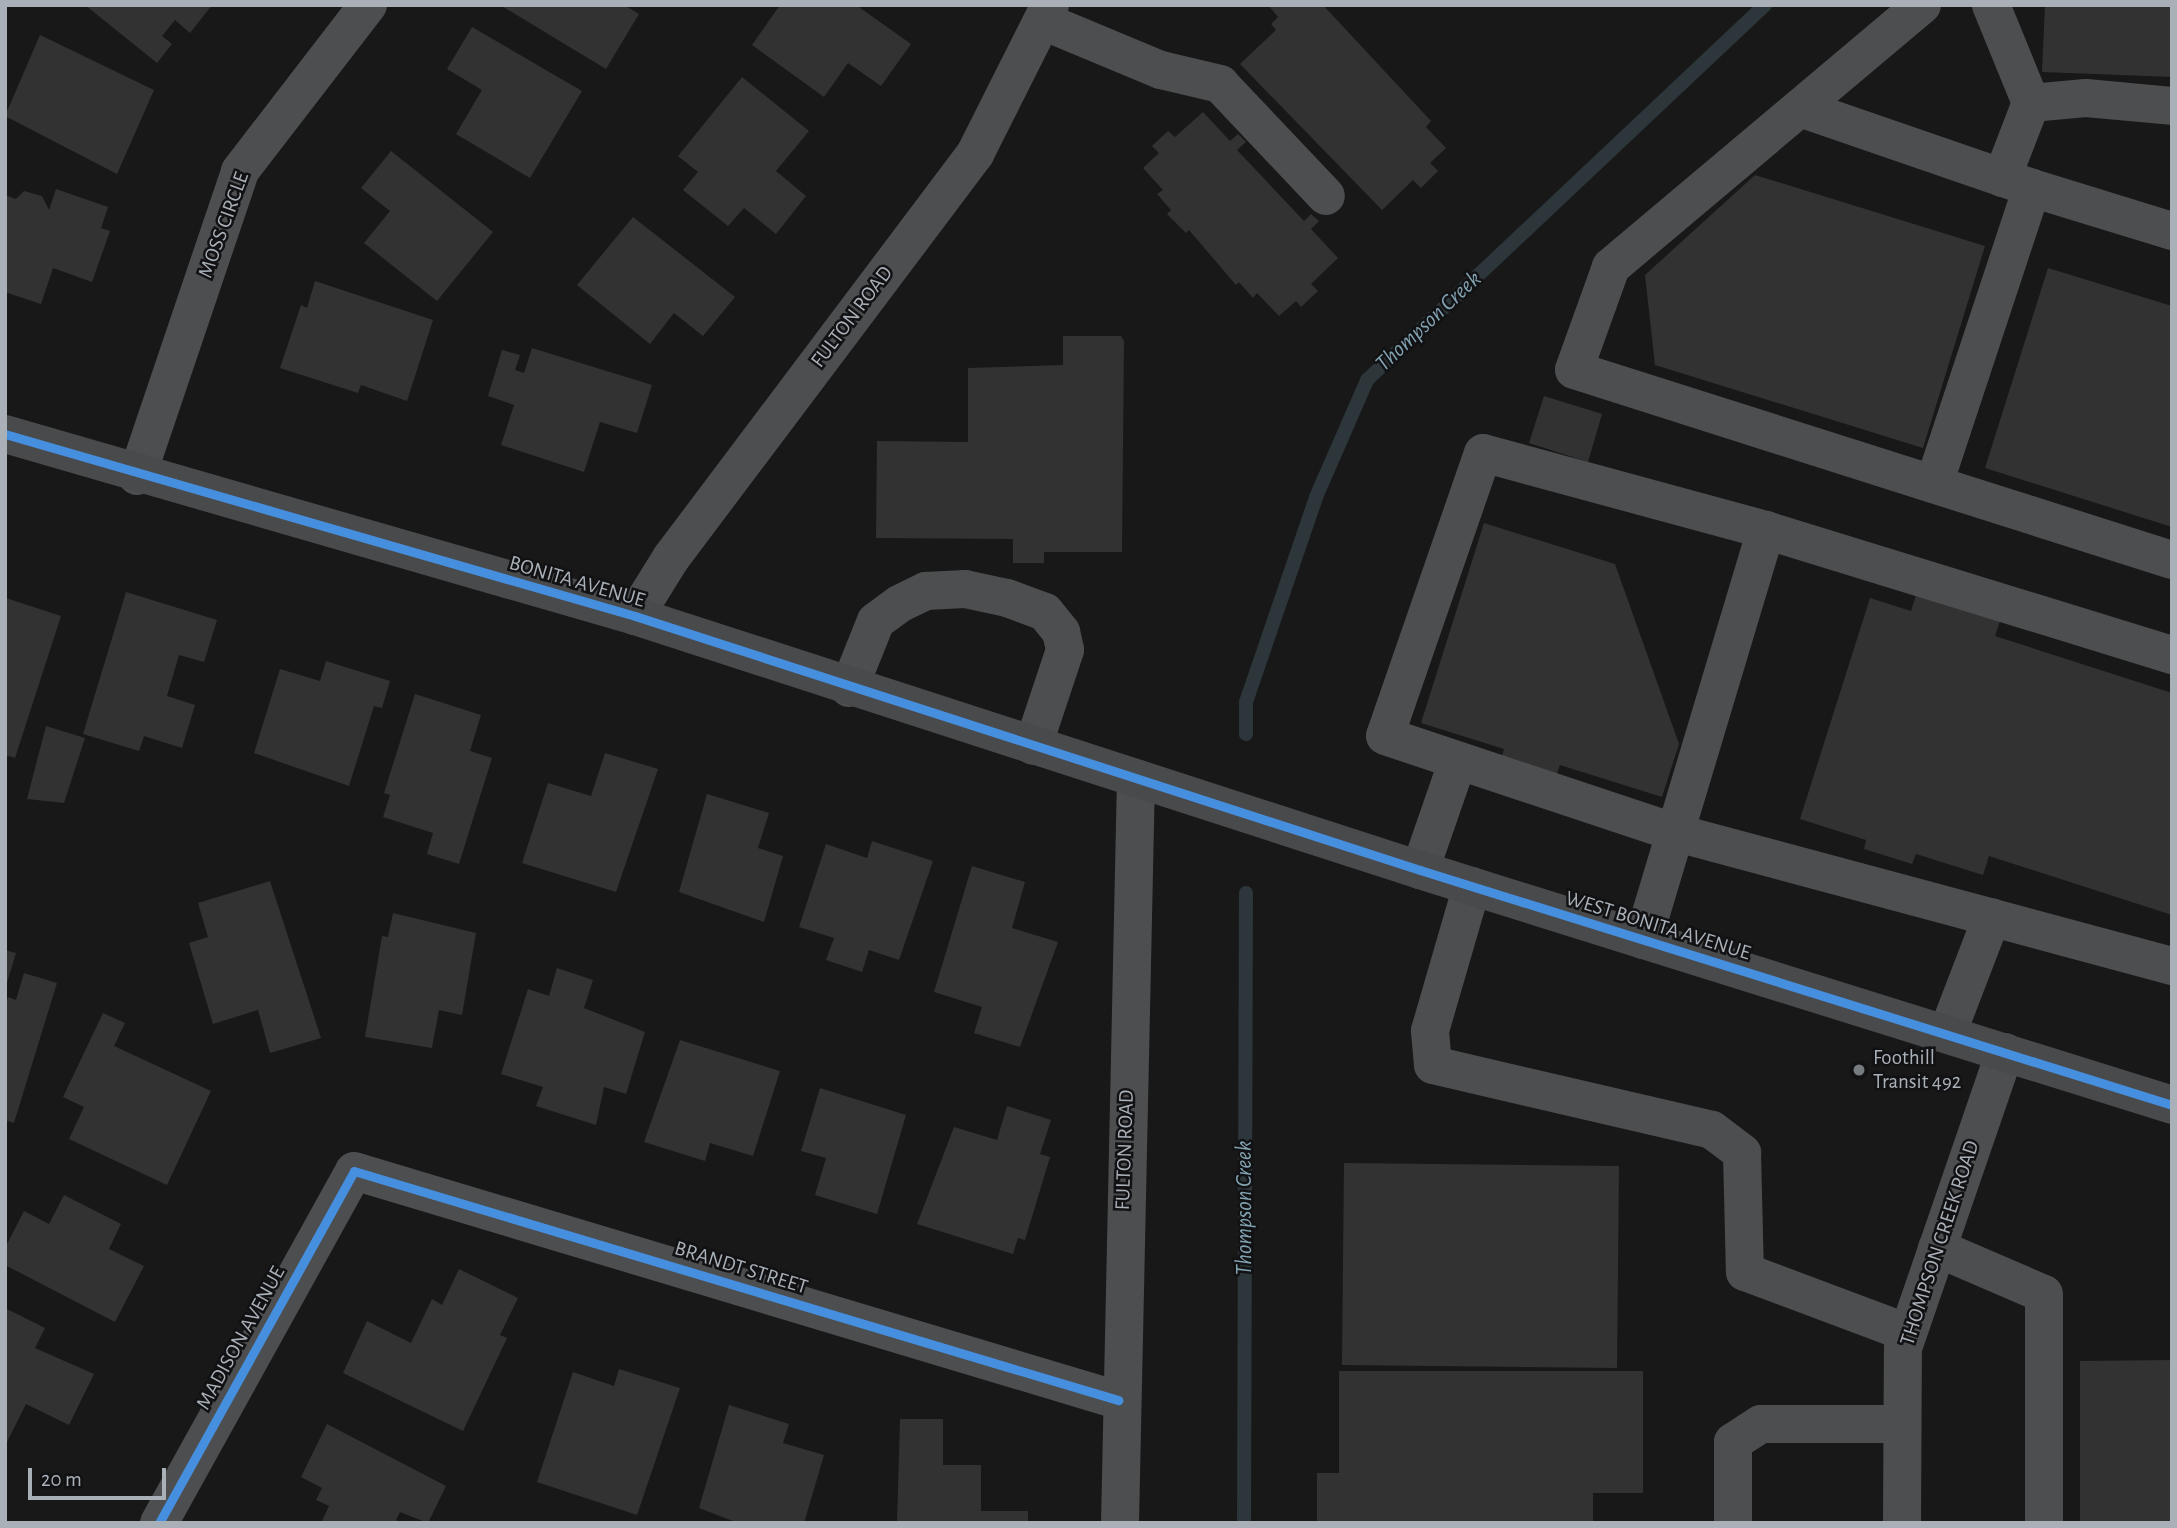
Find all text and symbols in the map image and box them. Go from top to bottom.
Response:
street label: MOSS CIRCLE [193,169,255,281]
street label: FULTON ROAD [806,261,898,373]
water label: Thompson Creek [1370,266,1488,378]
street label: BONITA AVENUE [506,551,648,613]
street label: WEST BONITA AVENUE [1562,886,1754,966]
place label: Foothill Transit 492 [1873,1045,1961,1095]
marker: Foothill Transit 492 [1851,1062,1867,1078]
street label: FULTON ROAD [1110,1089,1140,1211]
street label: THOMPSON CREEK ROAD [1895,1137,1985,1349]
water label: Thompson Creek [1231,1141,1259,1275]
street label: BRANDT STREET [671,1236,811,1300]
street label: MADISON AVENUE [191,1262,291,1414]
scale bar [32,1454,170,1498]
text: 20 m [41,1469,82,1490]

